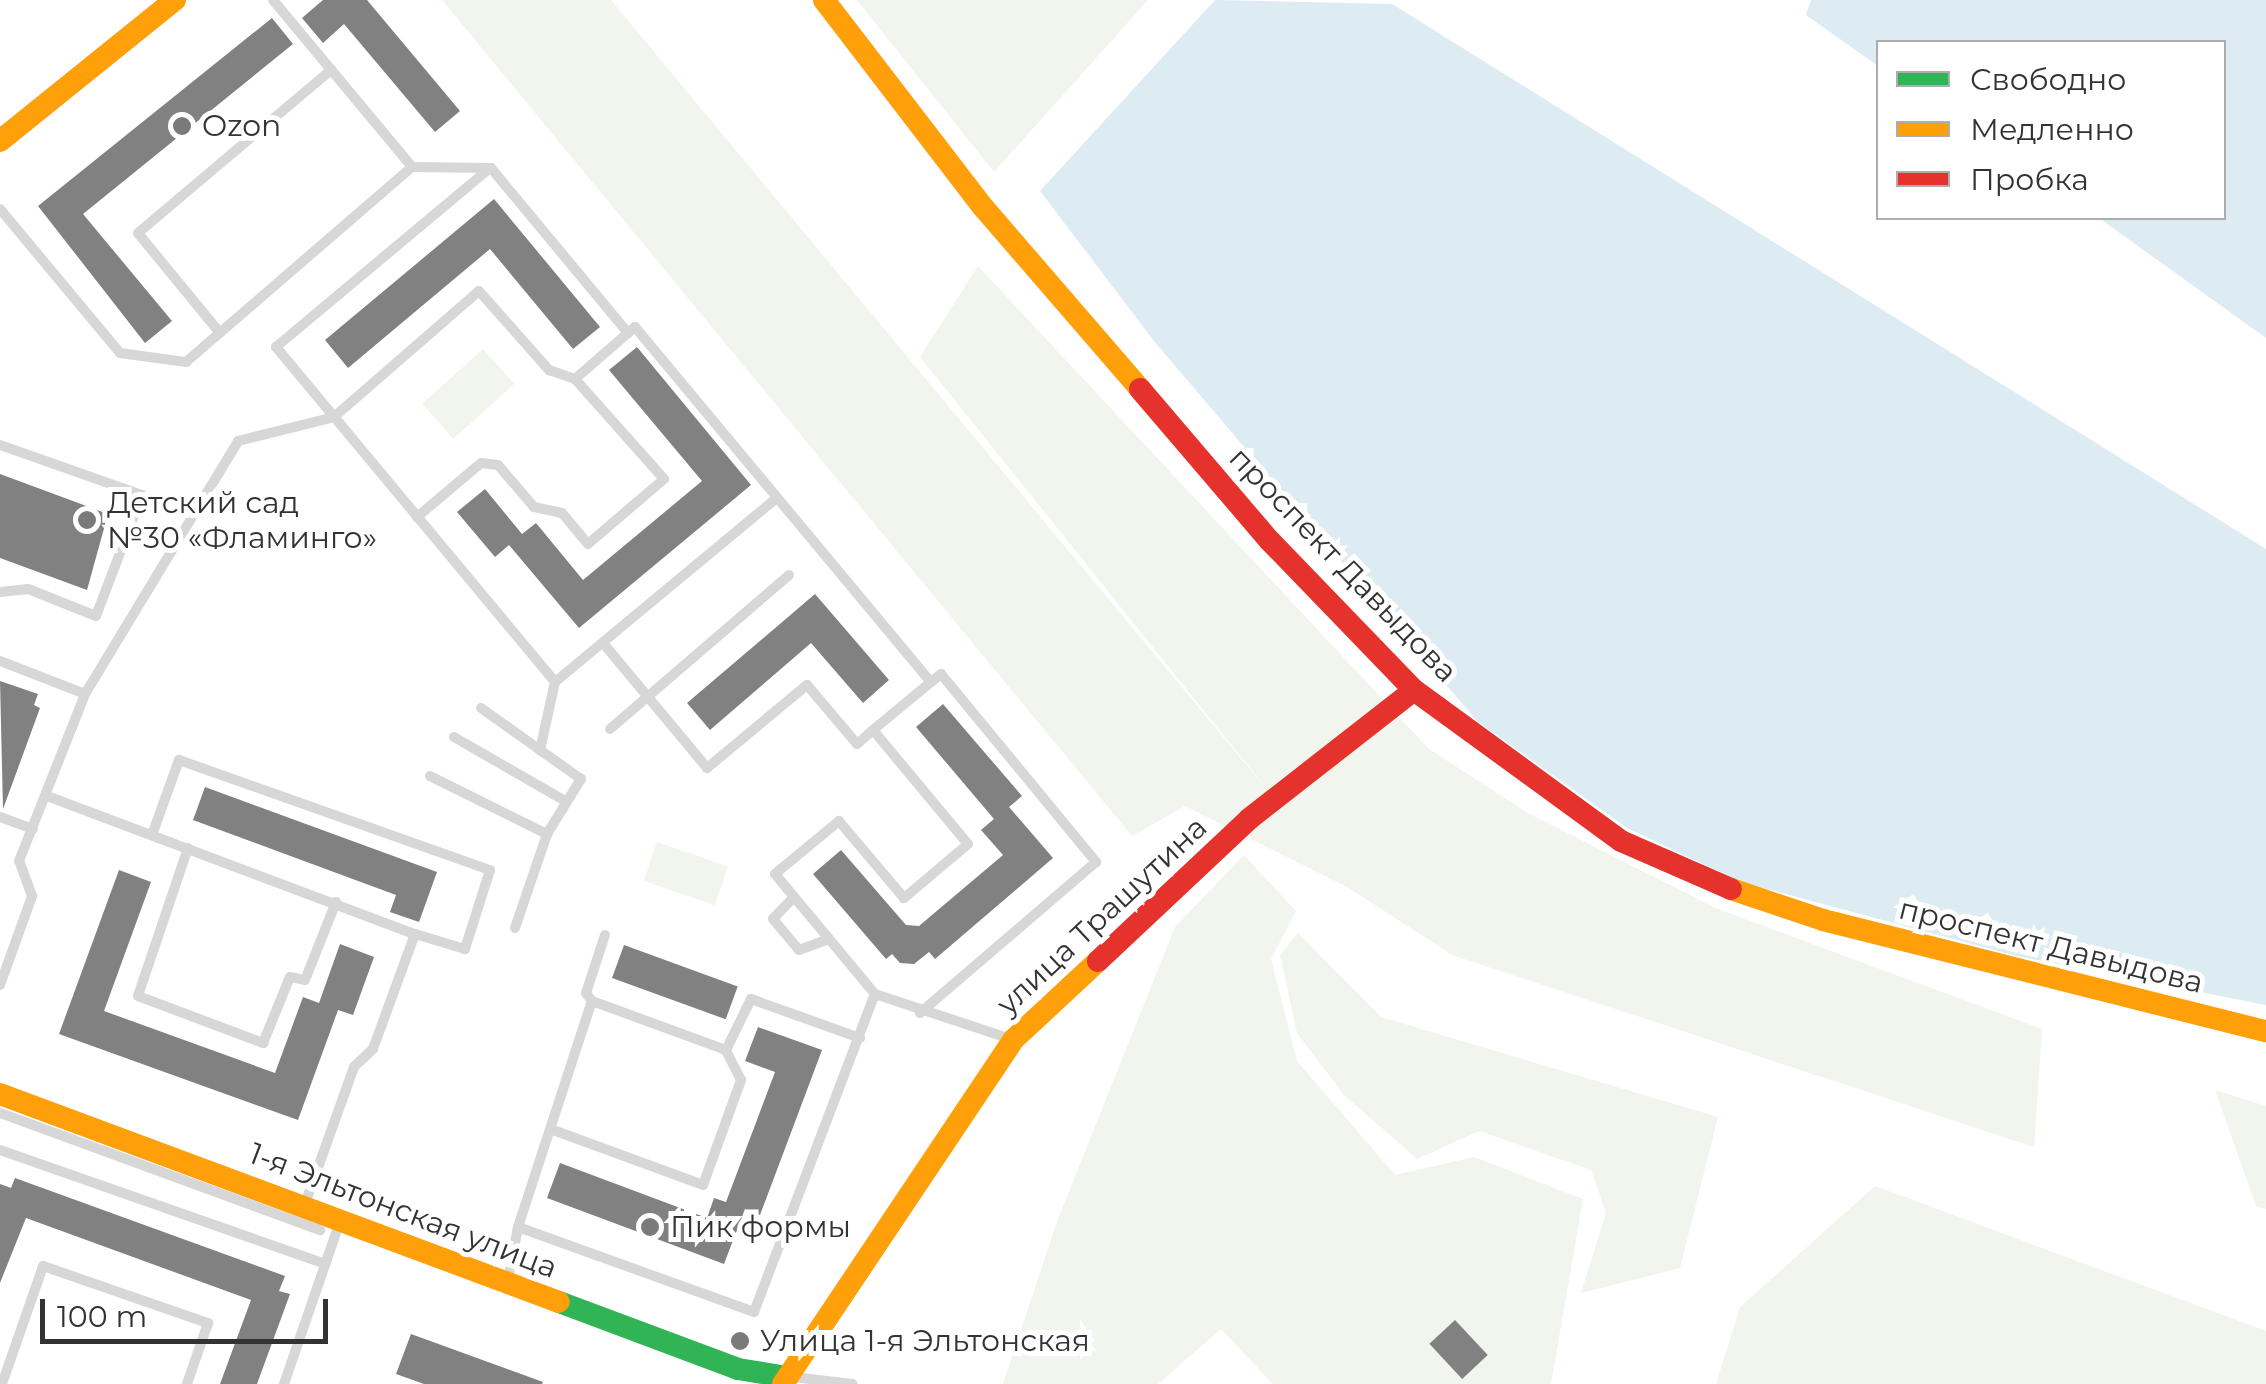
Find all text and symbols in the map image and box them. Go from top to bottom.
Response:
legend [1876,40,2226,220]
text: Свободно [1970,61,2126,98]
place label: Ozon [202,108,281,144]
text: Медленно [1970,111,2134,148]
marker: Ozon [171,115,193,137]
text: Пробка [1970,161,2089,198]
street label: проспект Давыдова [1222,440,1464,690]
place label: Детский сад №30 «Фламинго» [107,485,377,556]
marker: Детский сад №30 «Фламинго» [76,509,98,531]
street label: улица Трашутина [990,809,1214,1023]
street label: проспект Давыдова [1895,891,2207,1001]
street label: 1-я Эльтонская улица [244,1136,562,1286]
place label: Пик формы [670,1209,851,1245]
marker: Пик формы [639,1216,661,1238]
scale bar [45,1279,332,1341]
text: 100 m [57,1298,147,1335]
place label: Улица 1-я Эльтонская [760,1323,1090,1359]
marker: Улица 1-я Эльтонская [729,1330,751,1352]

